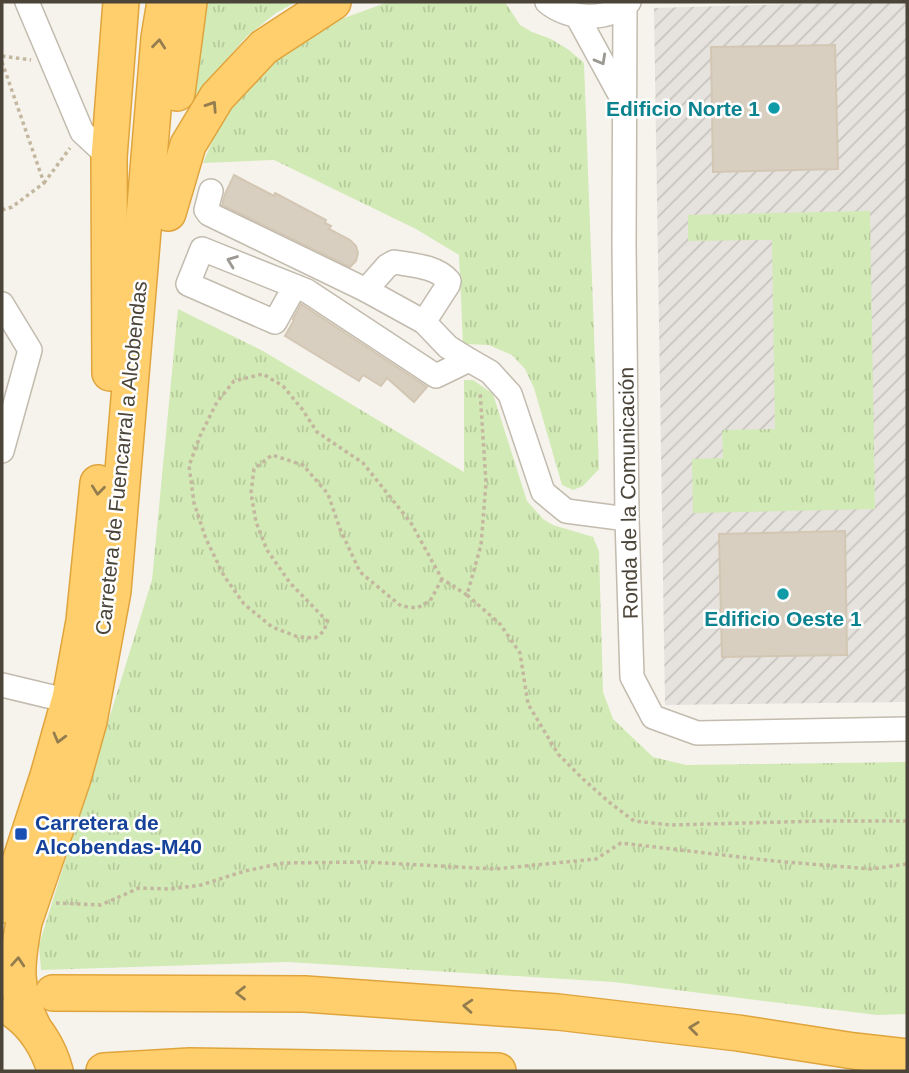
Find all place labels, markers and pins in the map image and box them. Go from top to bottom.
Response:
place label: Edificio Norte 1 [606,97,760,120]
marker: Edificio Norte 1 [766,100,782,116]
marker: Edificio Oeste 1 [775,586,791,602]
place label: Edificio Oeste 1 [704,607,862,630]
place label: Carretera de Alcobendas-M40 [35,811,202,858]
marker: Carretera de Alcobendas-M40 [13,826,29,842]

